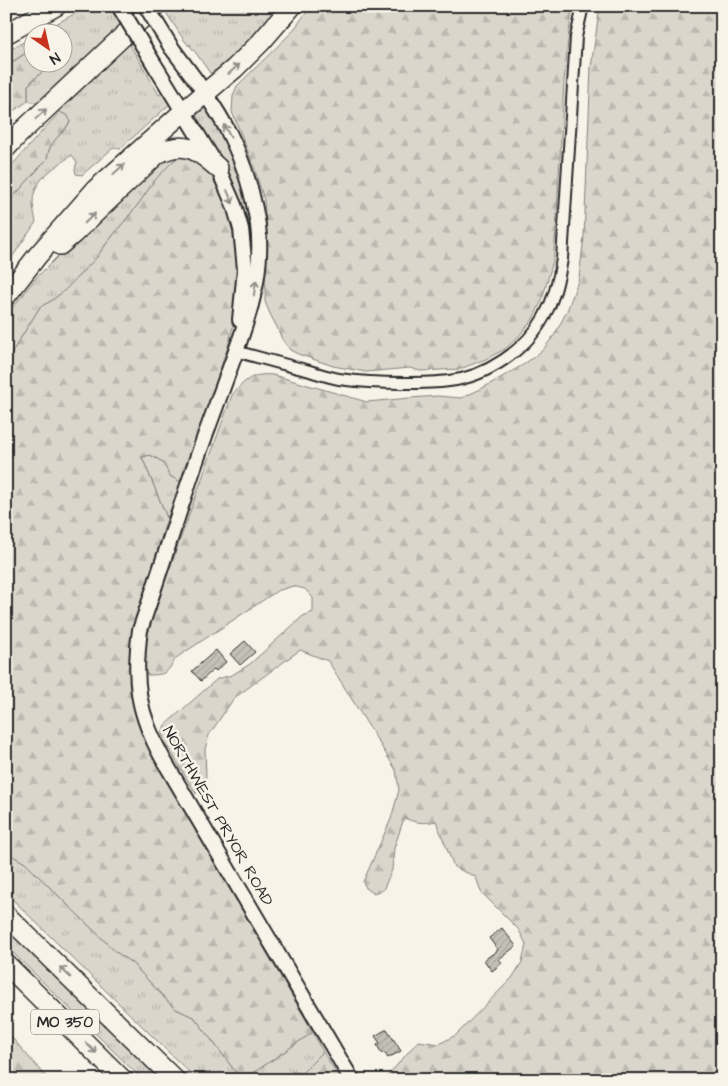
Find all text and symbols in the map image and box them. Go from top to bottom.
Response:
north arrow [22,22,72,72]
text: N [45,47,64,69]
one-way arrow [227,63,240,75]
one-way arrow [34,108,47,120]
one-way arrow [222,124,231,139]
one-way arrow [113,163,126,175]
one-way arrow [226,189,236,204]
one-way arrow [84,212,96,224]
one-way arrow [251,280,261,296]
street label: NORTHWEST PRYOR ROAD [157,722,279,910]
one-way arrow [59,966,71,978]
road number: MO 350 [31,1010,99,1034]
one-way arrow [85,1042,97,1054]

